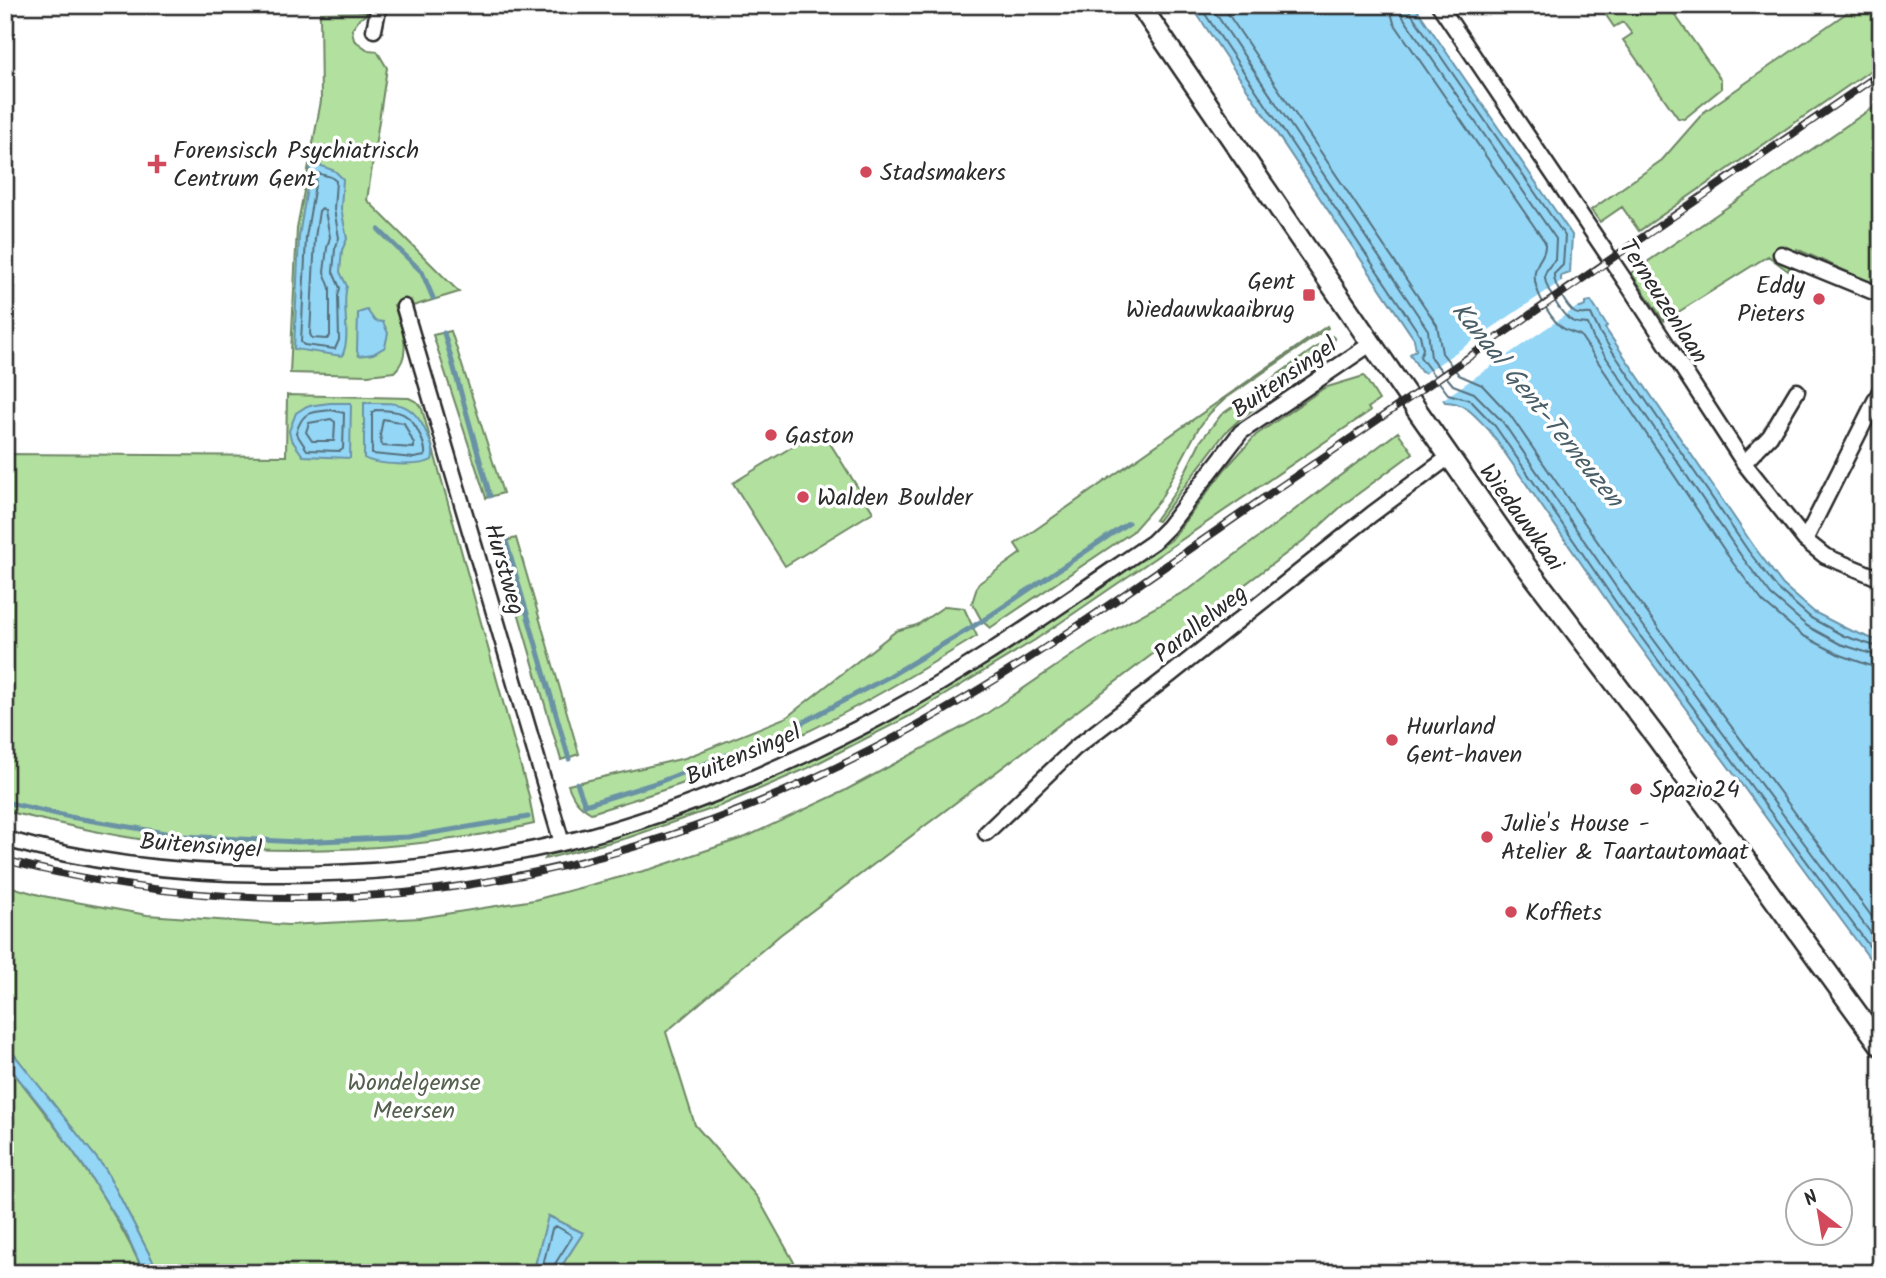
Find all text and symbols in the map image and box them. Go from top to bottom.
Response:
place label: Forensisch Psychiatrisch Centrum Gent [173,132,419,199]
marker: Forensisch Psychiatrisch Centrum Gent [147,154,167,174]
place label: Stadsmakers [880,154,1006,193]
marker: Stadsmakers [858,164,874,180]
street label: Terneuzenlaan [1608,232,1718,372]
place label: Gent Wiedauwkaaibrug [1126,263,1296,330]
place label: Eddy Pieters [1737,267,1806,334]
marker: Gent Wiedauwkaaibrug [1301,287,1317,303]
marker: Eddy Pieters [1811,291,1827,307]
water label: Kanaal Gent-Terneuzen [1440,293,1634,519]
street label: Buitensingel [1224,327,1346,429]
place label: Gaston [785,417,854,456]
marker: Gaston [763,427,779,443]
street label: Wiedauwkaai [1468,456,1574,581]
place label: Walden Boulder [817,479,974,518]
marker: Walden Boulder [795,489,811,505]
street label: Hurstweg [472,519,535,620]
street label: Parallelweg [1145,575,1256,673]
place label: Huurland Gent-haven [1406,708,1522,775]
street label: Buitensingel [680,714,808,797]
marker: Huurland Gent-haven [1384,732,1400,748]
place label: Spazio24 [1650,771,1740,810]
marker: Spazio24 [1628,781,1644,797]
place label: Julie's House - Atelier & Taartautomaat [1501,805,1749,872]
street label: Buitensingel [139,823,263,870]
marker: Julie's House - Atelier & Taartautomaat [1479,829,1495,845]
place label: Koffiets [1525,894,1602,933]
marker: Koffiets [1503,904,1519,920]
park label: Wondelgemse Meersen [347,1064,481,1131]
north arrow [1784,1176,1854,1246]
text: N [1798,1183,1824,1215]

